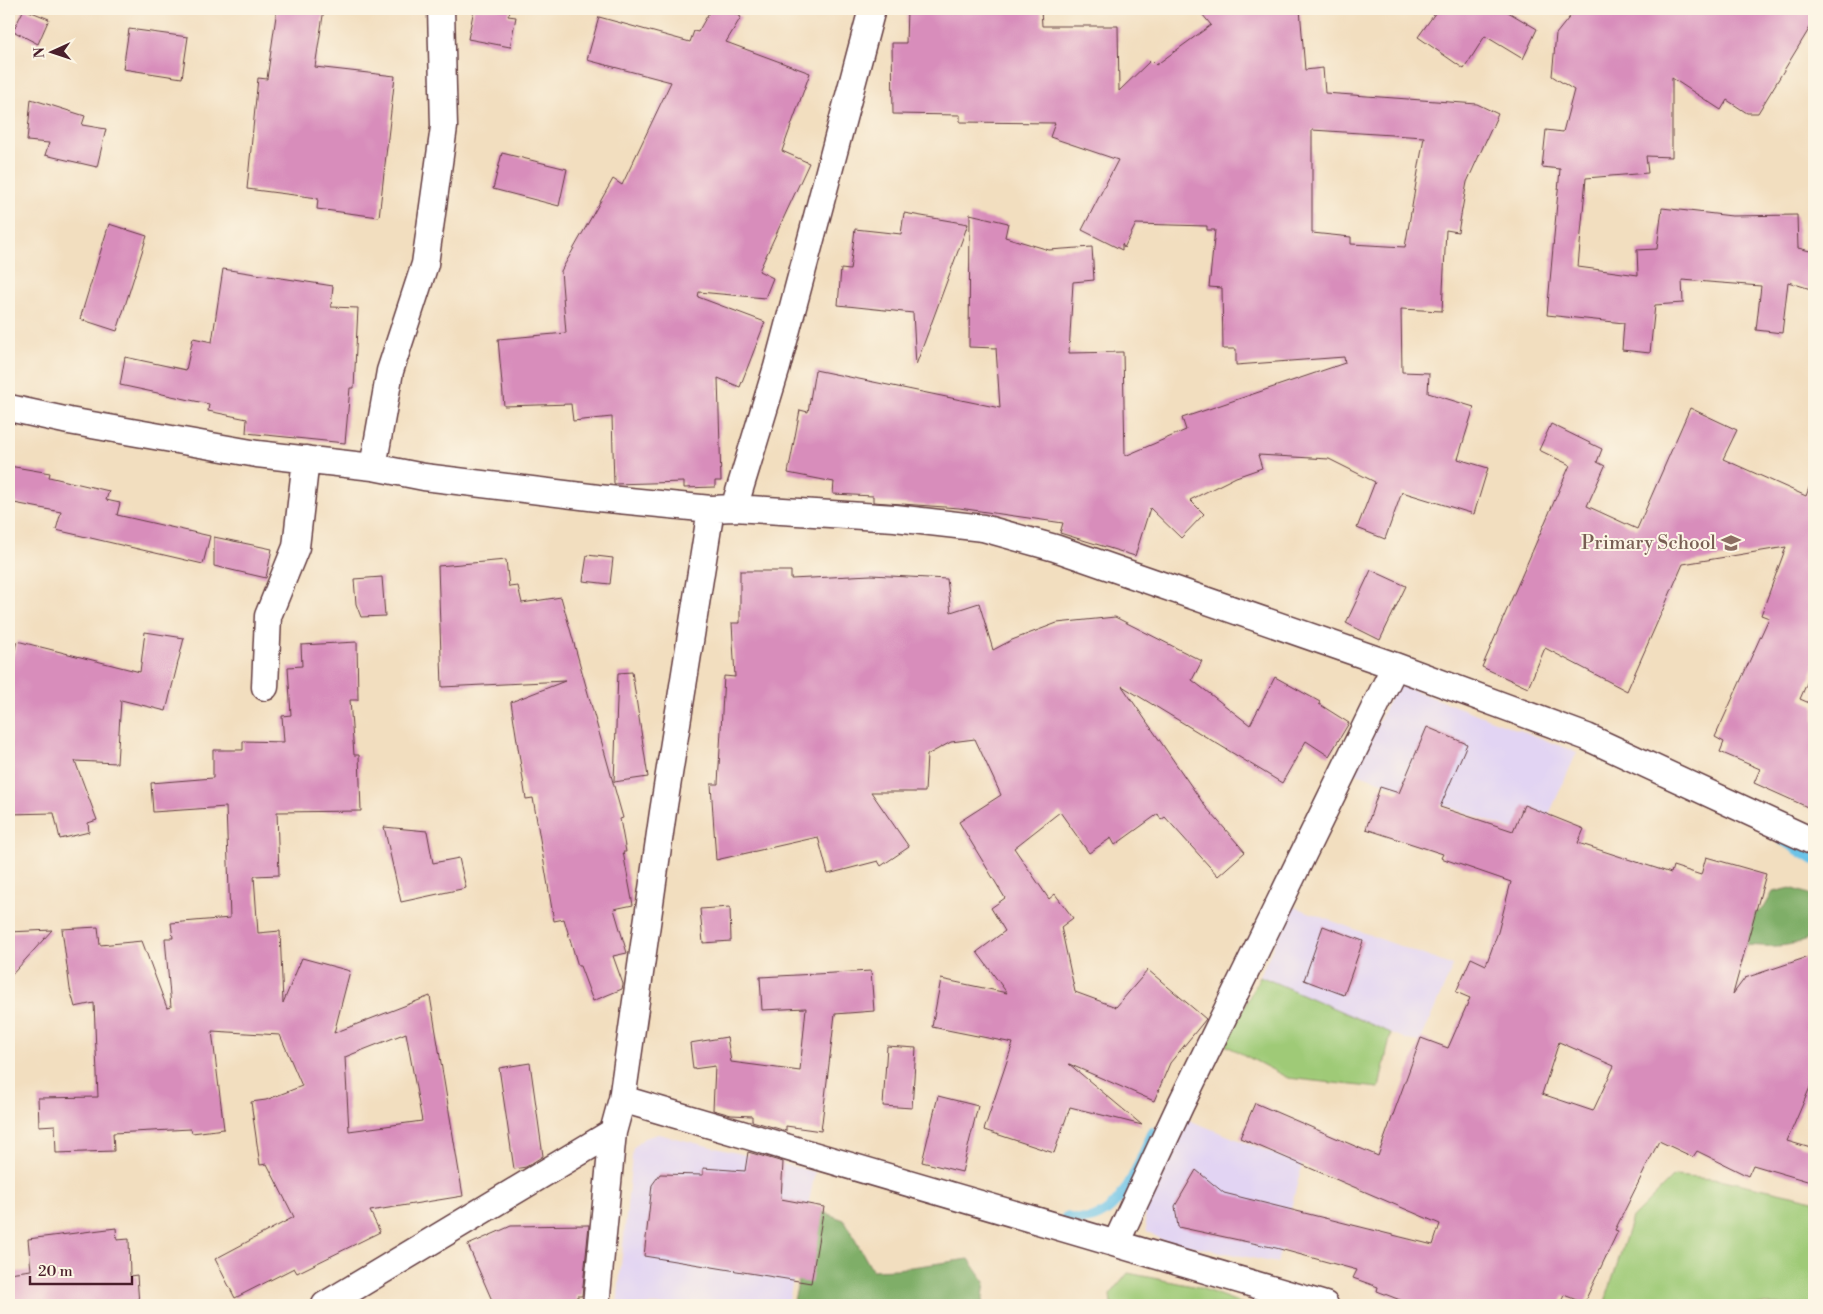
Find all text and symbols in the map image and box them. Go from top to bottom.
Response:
north arrow [28,28,78,78]
text: N [31,47,49,59]
place label: Primary School [1581,531,1716,555]
school or university icon: Primary School [1720,532,1742,554]
scale bar [30,1254,132,1286]
text: 20 m [38,1262,73,1281]

